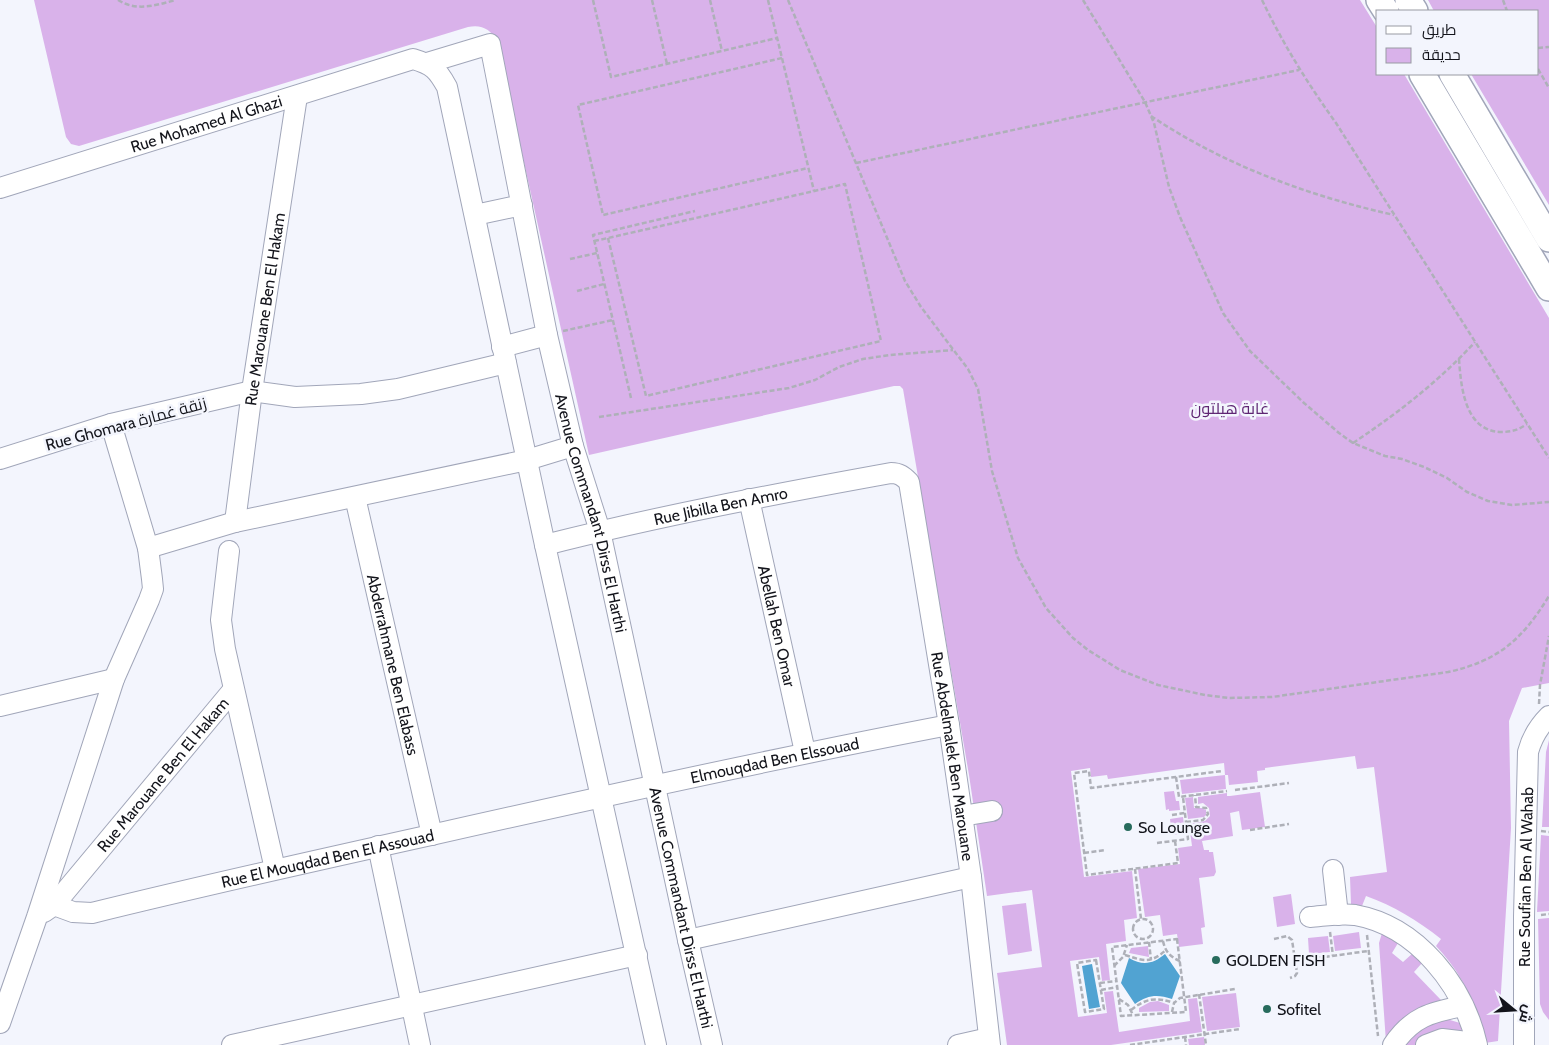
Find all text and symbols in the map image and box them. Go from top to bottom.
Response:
legend [1376,10,1539,75]
text: طريق [1422,21,1456,40]
text: حديقة [1422,46,1461,64]
street label: Rue Mohamed Al Ghazi [128,91,284,156]
street label: Rue Marouane Ben El Hakam [241,211,289,407]
street label: Avenue Commandant Dirss El Harthi [552,392,631,634]
street label: Rue Ghomara زنقة غمارة [43,393,209,455]
park label: غابة هيلتون [1191,399,1269,419]
street label: Rue Jibilla Ben Amro [652,483,789,529]
street label: Abellah Ben Omar [754,563,800,689]
street label: Abderrahmane Ben Elabass [363,572,423,757]
street label: Rue Abdelmalek Ben Marouane [928,650,978,862]
street label: Rue Marouane Ben El Hakam [93,693,232,856]
street label: Elmouqdad Ben Elssouad [689,733,861,787]
street label: Avenue Commandant Dirss El Harthi [646,785,717,1030]
street label: Rue Soufian Ben Al Wahab [1514,787,1537,967]
place label: So Lounge [1138,818,1210,837]
marker: So Lounge [1122,821,1134,833]
street label: Rue El Mouqdad Ben El Assouad [219,825,436,891]
place label: GOLDEN FISH [1226,951,1326,970]
marker: GOLDEN FISH [1210,954,1222,966]
north arrow [1489,985,1539,1035]
place label: Sofitel [1277,1000,1321,1019]
marker: Sofitel [1261,1003,1273,1015]
text: ش [1515,1003,1538,1025]

